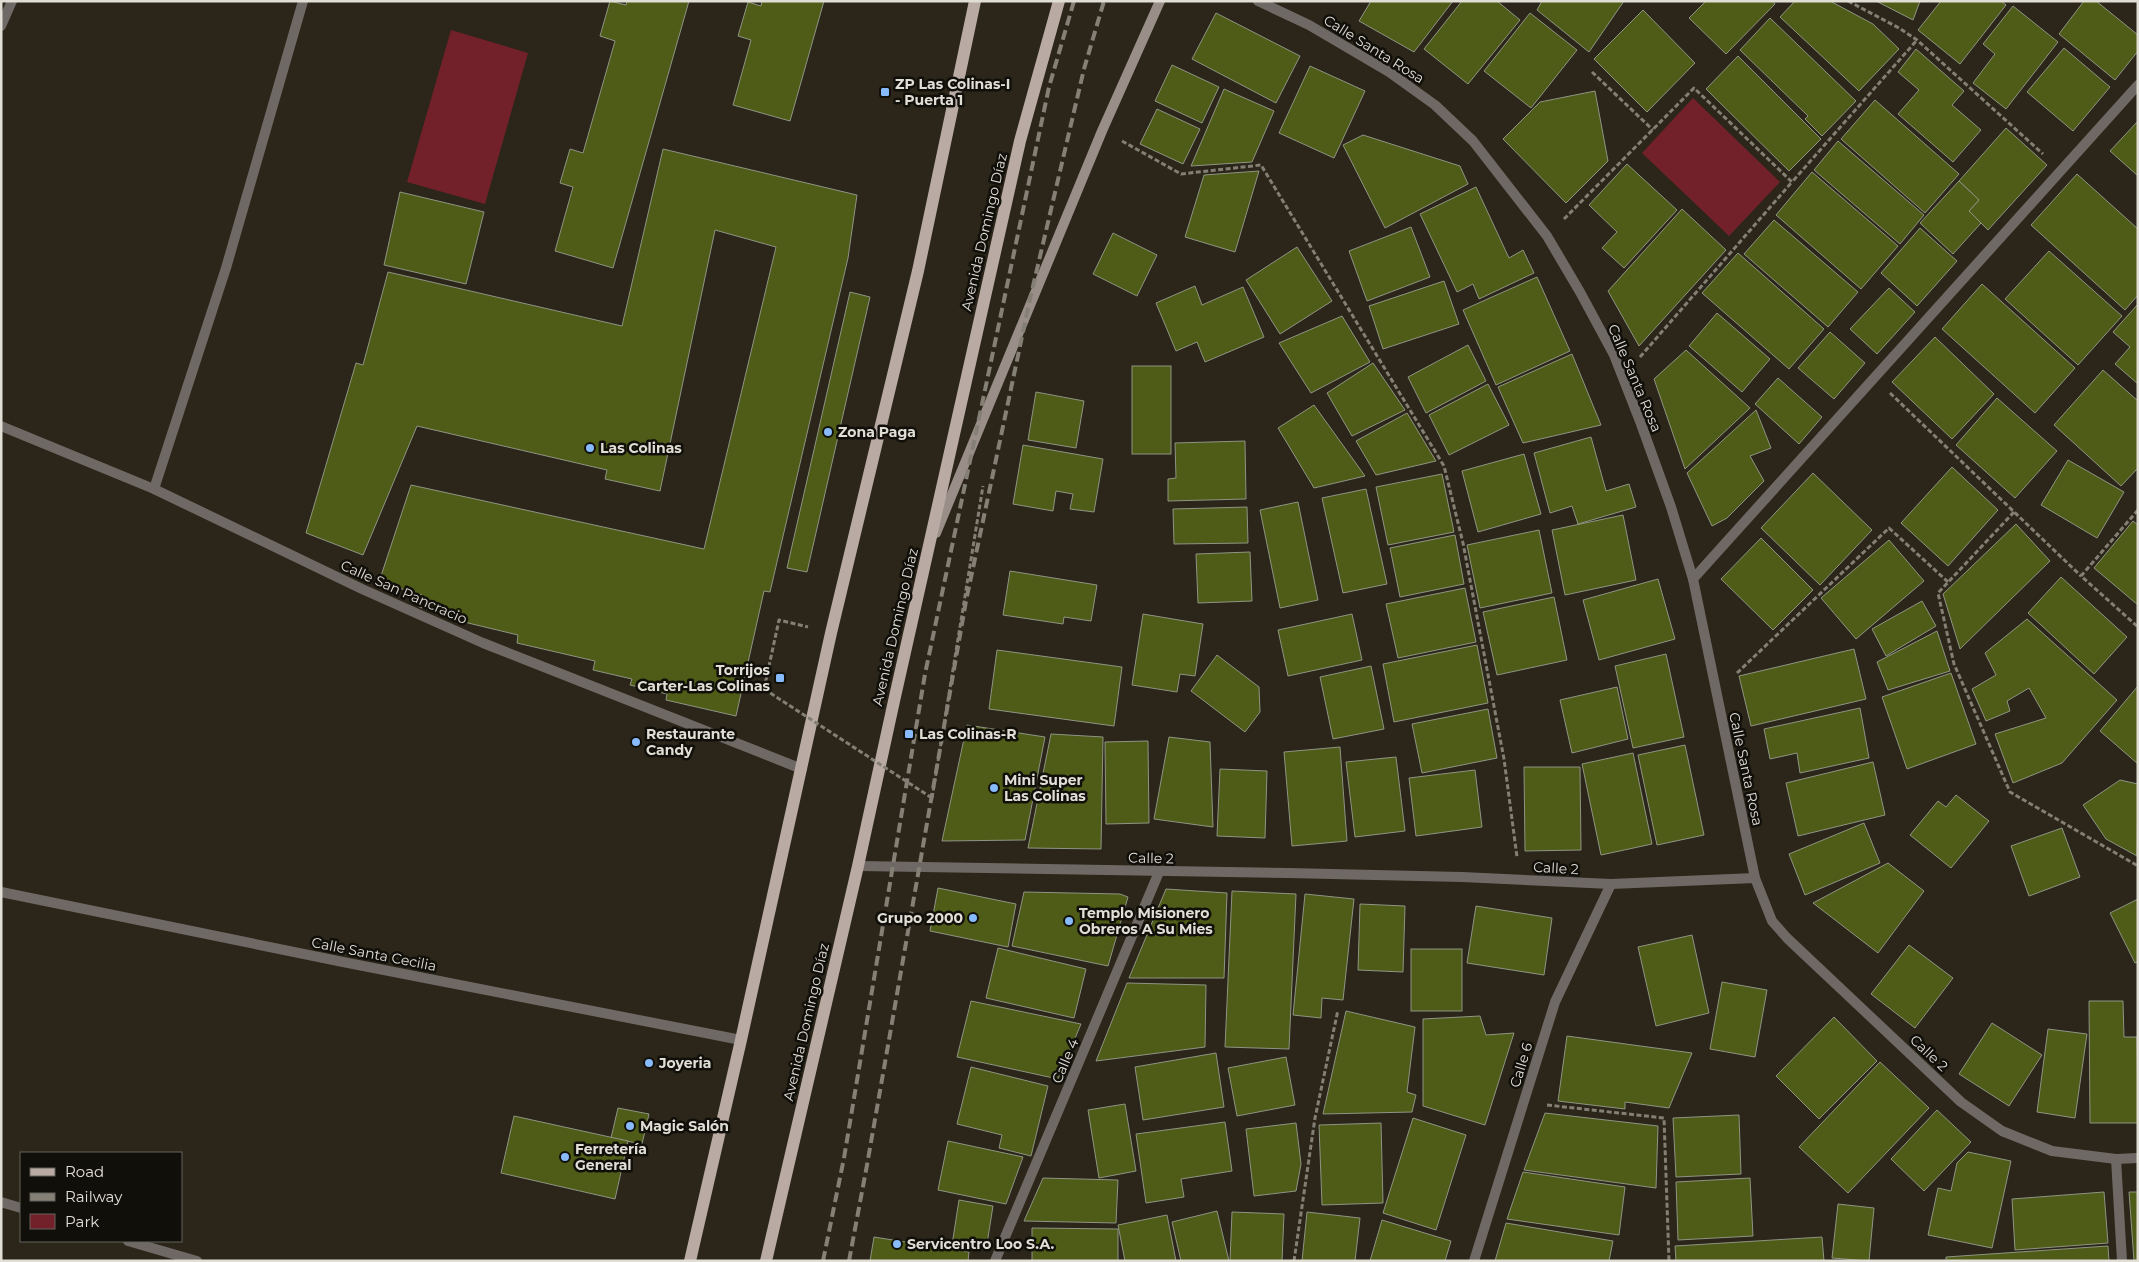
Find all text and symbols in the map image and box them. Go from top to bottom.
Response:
street label: Calle Santa Rosa [1320,11,1428,87]
place label: ZP Las Colinas-I - Puerta 1 [895,75,1010,109]
marker: ZP Las Colinas-I - Puerta 1 [879,86,891,98]
street label: Avenida Domingo Díaz [957,151,1011,313]
street label: Calle Santa Rosa [1604,321,1666,435]
place label: Zona Paga [838,423,916,441]
marker: Zona Paga [822,426,834,438]
place label: Las Colinas [600,439,682,457]
marker: Las Colinas [584,442,596,454]
street label: Avenida Domingo Díaz [868,546,922,708]
street label: Calle San Pancracio [338,556,470,628]
place label: Torrijos Carter-Las Colinas [637,661,771,695]
marker: Torrijos Carter-Las Colinas [774,672,786,684]
street label: Calle Santa Rosa [1725,711,1767,827]
place label: Restaurante Candy [646,725,735,759]
place label: Las Colinas-R [919,725,1016,743]
marker: Las Colinas-R [903,728,915,740]
marker: Restaurante Candy [630,736,642,748]
place label: Mini Super Las Colinas [1004,771,1086,805]
marker: Mini Super Las Colinas [988,782,1000,794]
street label: Calle 2 [1128,849,1174,867]
street label: Calle 2 [1533,858,1579,878]
place label: Templo Misionero Obreros A Su Mies [1079,904,1213,938]
place label: Grupo 2000 [877,909,963,927]
marker: Grupo 2000 [967,912,979,924]
marker: Templo Misionero Obreros A Su Mies [1063,915,1075,927]
street label: Calle Santa Cecilia [310,933,438,975]
street label: Avenida Domingo Díaz [779,941,833,1103]
street label: Calle 2 [1906,1031,1952,1075]
street label: Calle 4 [1048,1035,1083,1086]
street label: Calle 6 [1506,1040,1537,1090]
place label: Joyeria [658,1054,711,1072]
marker: Joyeria [643,1057,655,1069]
place label: Magic Salón [640,1117,729,1135]
marker: Magic Salón [624,1120,636,1132]
place label: Ferretería General [575,1140,647,1174]
marker: Ferretería General [559,1151,571,1163]
legend [20,1152,182,1242]
text: Road [65,1162,104,1181]
text: Railway [65,1187,123,1206]
text: Park [65,1212,99,1231]
place label: Servicentro Loo S.A. [907,1235,1055,1253]
marker: Servicentro Loo S.A. [891,1238,903,1250]

